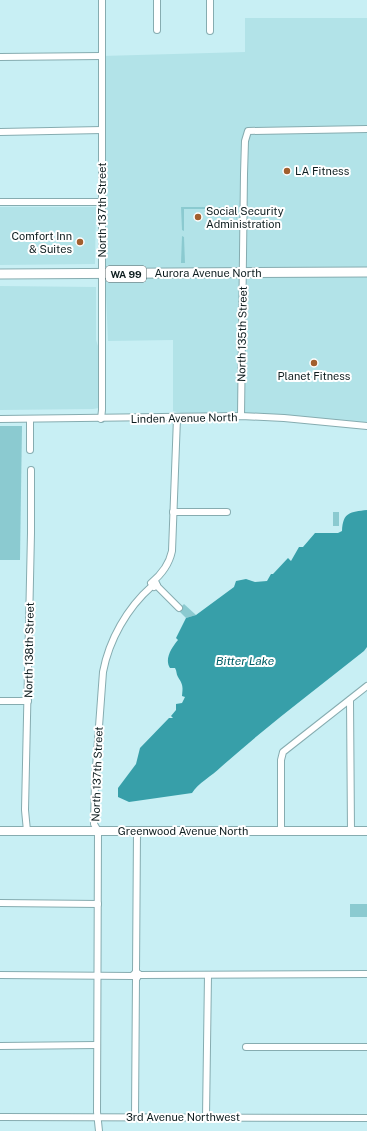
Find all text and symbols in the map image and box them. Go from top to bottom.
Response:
street label: North 137th Street [96,162,108,258]
place label: LA Fitness [295,165,350,177]
marker: LA Fitness [282,166,292,176]
place label: Social Security Administration [206,205,284,230]
marker: Social Security Administration [193,212,203,222]
place label: Comfort Inn & Suites [11,230,72,255]
marker: Comfort Inn & Suites [75,237,85,247]
road number: WA 99 [106,266,146,282]
street label: Aurora Avenue North [154,267,262,279]
street label: North 135th Street [235,286,249,382]
marker: Planet Fitness [309,358,319,368]
place label: Planet Fitness [278,370,351,382]
street label: Linden Avenue North [130,411,238,425]
street label: North 138th Street [22,602,36,698]
water label: Bitter Lake [216,654,275,668]
street label: North 137th Street [89,726,105,822]
street label: Greenwood Avenue North [118,825,248,837]
street label: 3rd Avenue Northwest [126,1111,240,1123]

